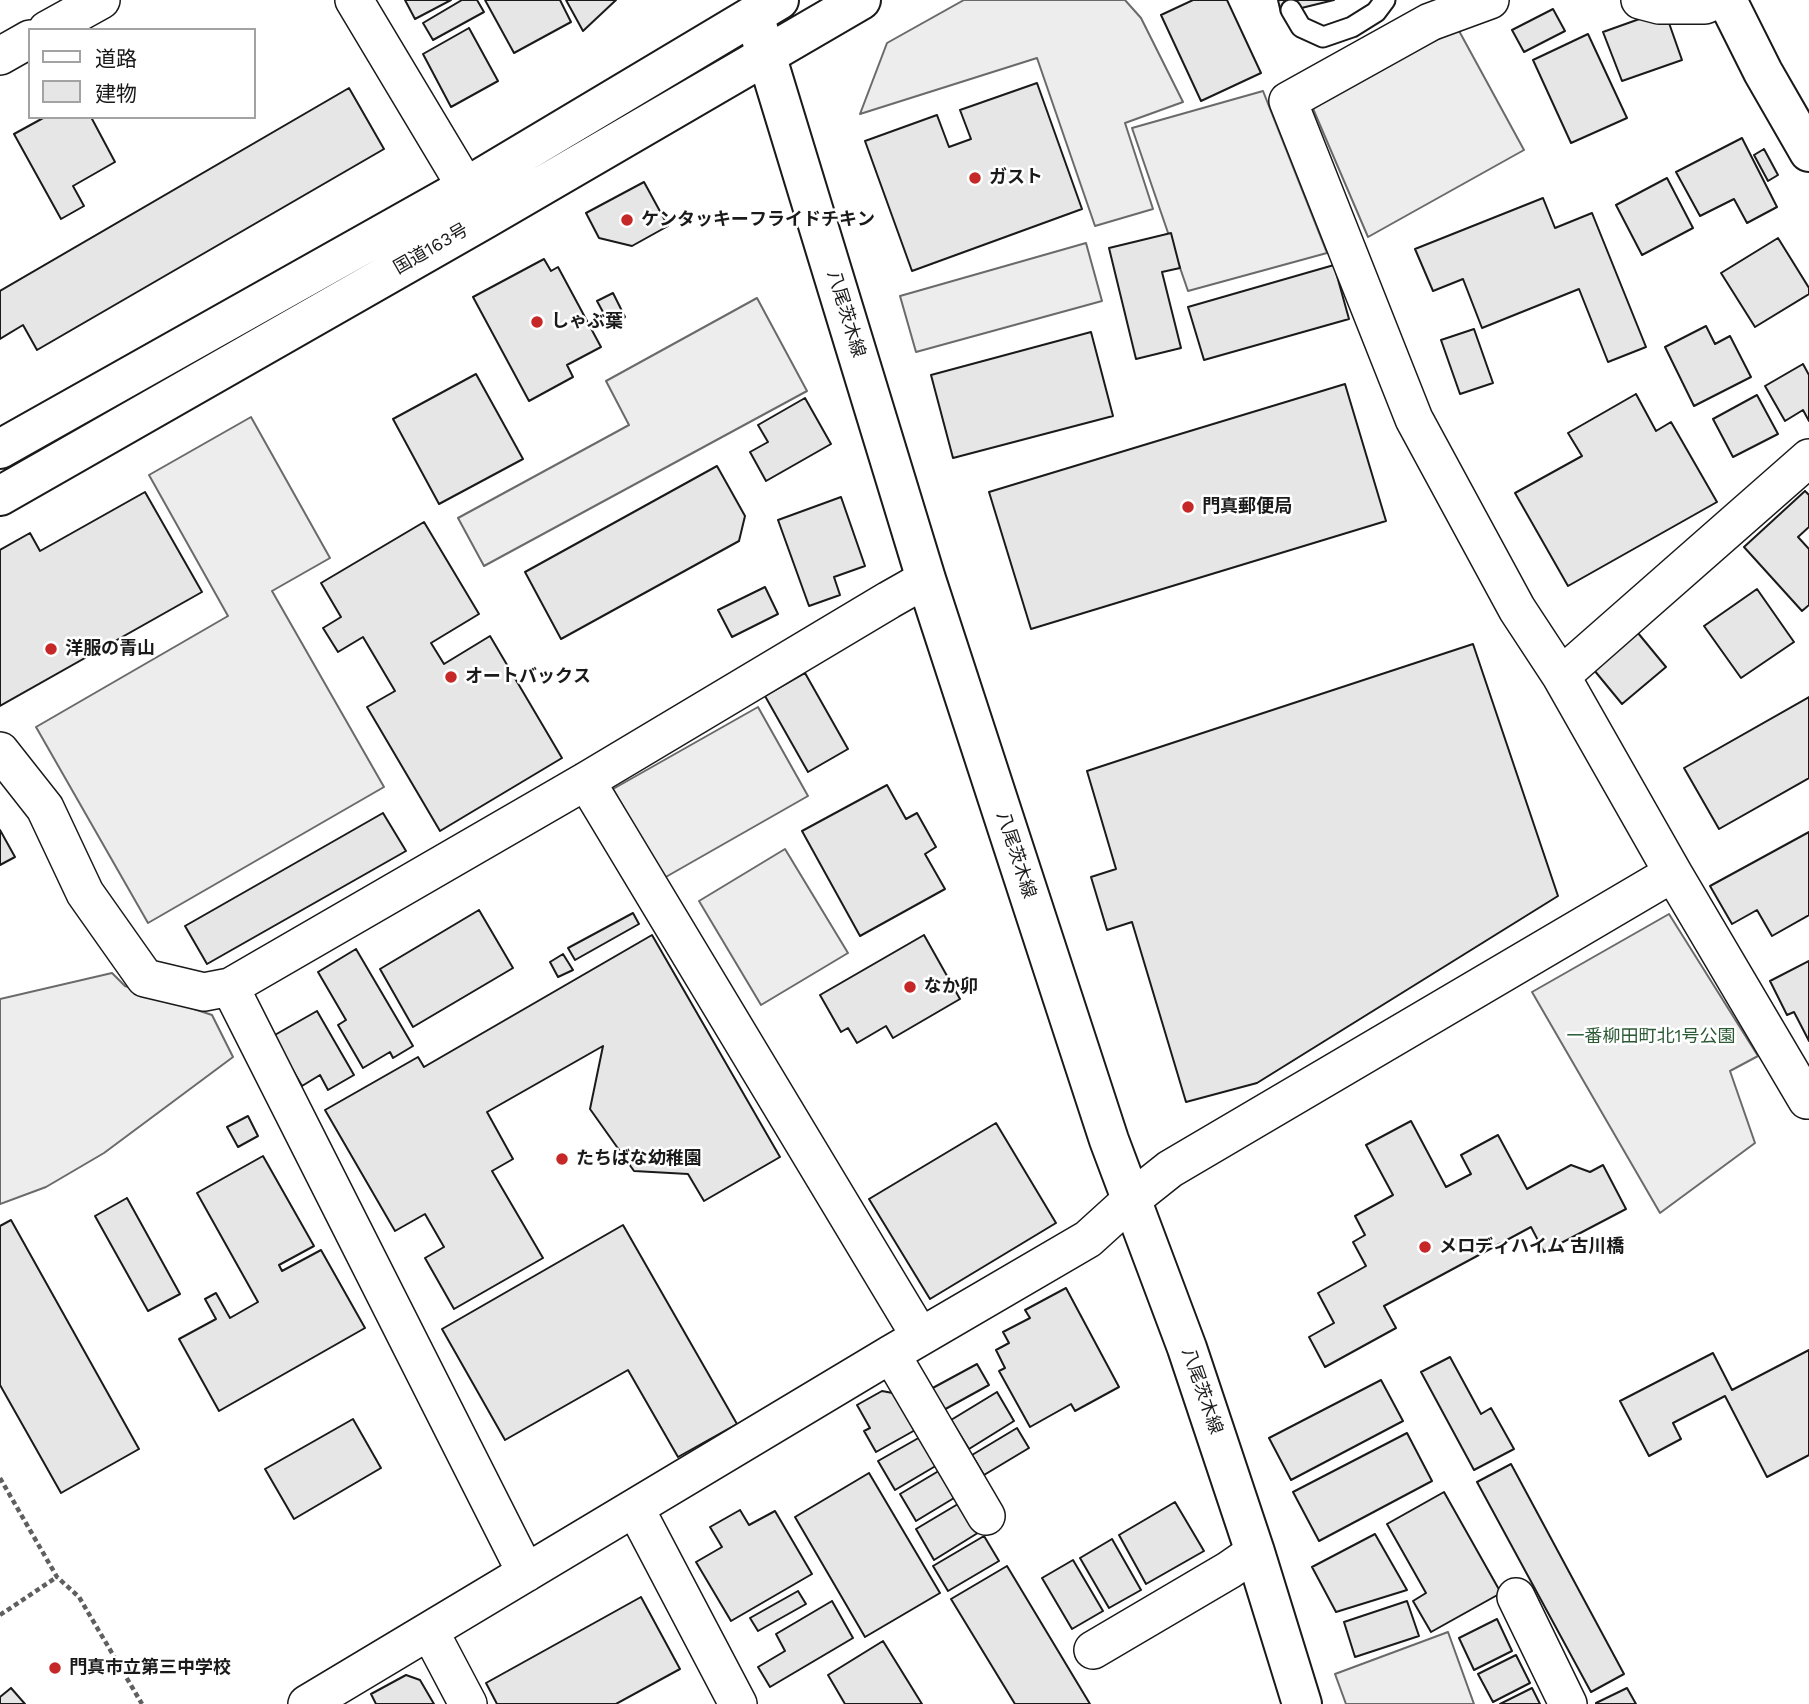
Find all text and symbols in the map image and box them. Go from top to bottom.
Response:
legend [28,28,256,119]
text: 道路 [95,46,137,71]
text: 建物 [95,81,137,106]
place label: ガスト [989,167,1043,189]
marker: ガスト [967,170,983,186]
place label: ケンタッキーフライドチキン [641,209,875,231]
marker: ケンタッキーフライドチキン [619,212,635,228]
street label: 国道163号 [390,219,472,279]
street label: 八尾茨木線 [823,268,869,360]
place label: しゃぶ葉 [551,311,623,333]
marker: しゃぶ葉 [529,314,545,330]
place label: 門真郵便局 [1202,496,1292,518]
marker: 門真郵便局 [1180,499,1196,515]
place label: 洋服の青山 [65,638,155,660]
marker: 洋服の青山 [43,641,59,657]
place label: オートバックス [465,666,591,688]
marker: オートバックス [443,669,459,685]
street label: 八尾茨木線 [992,809,1040,901]
place label: なか卯 [924,976,978,998]
marker: なか卯 [902,979,918,995]
park label: 一番柳田町北1号公園 [1566,1026,1736,1048]
place label: たちばな幼稚園 [576,1148,702,1170]
marker: たちばな幼稚園 [554,1151,570,1167]
place label: メロディハイム 古川橋 [1439,1236,1624,1258]
marker: メロディハイム 古川橋 [1417,1239,1433,1255]
street label: 八尾茨木線 [1177,1345,1227,1437]
place label: 門真市立第三中学校 [69,1657,231,1679]
marker: 門真市立第三中学校 [47,1660,63,1676]

